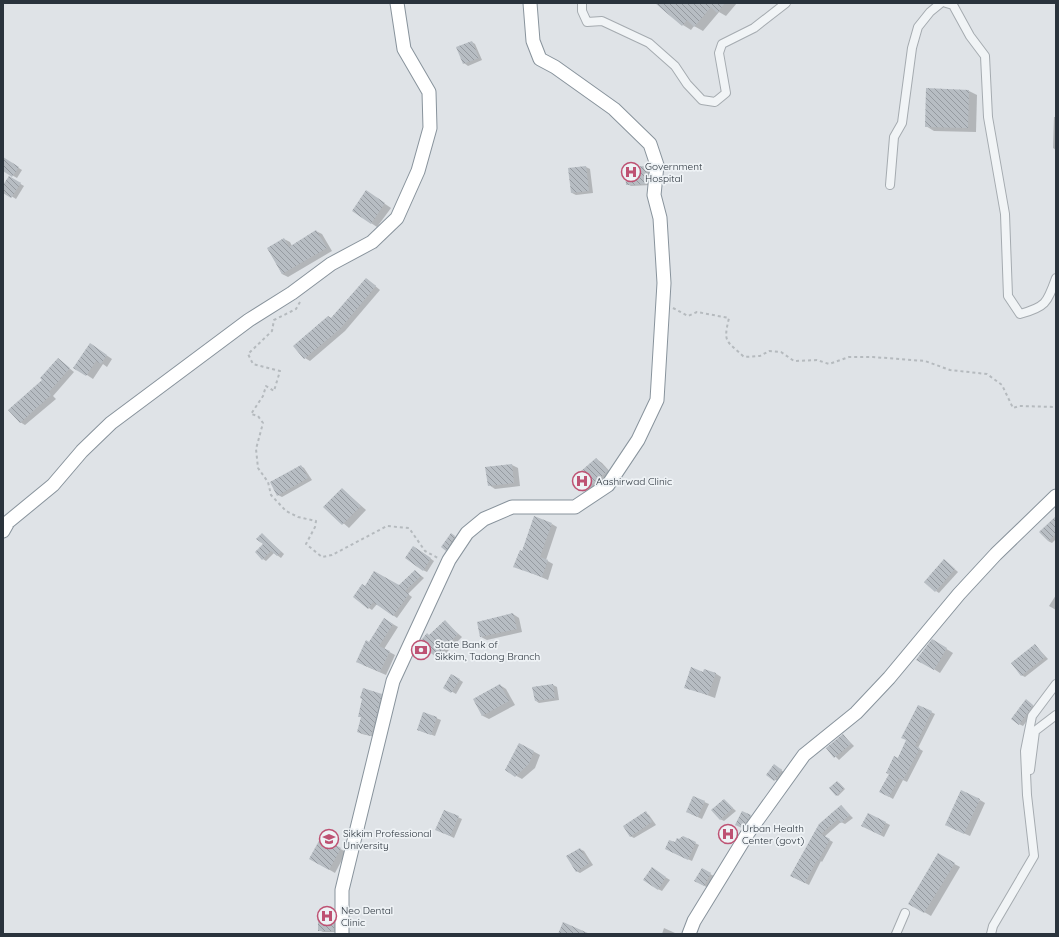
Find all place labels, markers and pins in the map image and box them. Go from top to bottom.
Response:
place label: Government Hospital [645,160,703,185]
hospital icon: Government Hospital [620,161,642,183]
hospital icon: Aashirwad Clinic [571,470,593,492]
place label: Aashirwad Clinic [596,475,672,488]
place label: State Bank of Sikkim, Tadong Branch [435,638,540,663]
bank icon: State Bank of Sikkim, Tadong Branch [410,639,432,661]
place label: Urban Health Center (govt) [742,822,804,847]
hospital icon: Urban Health Center (govt) [717,823,739,845]
place label: Sikkim Professional University [343,827,432,852]
school or university icon: Sikkim Professional University [318,828,340,850]
place label: Neo Dental Clinic [341,904,393,929]
hospital icon: Neo Dental Clinic [316,905,338,927]

